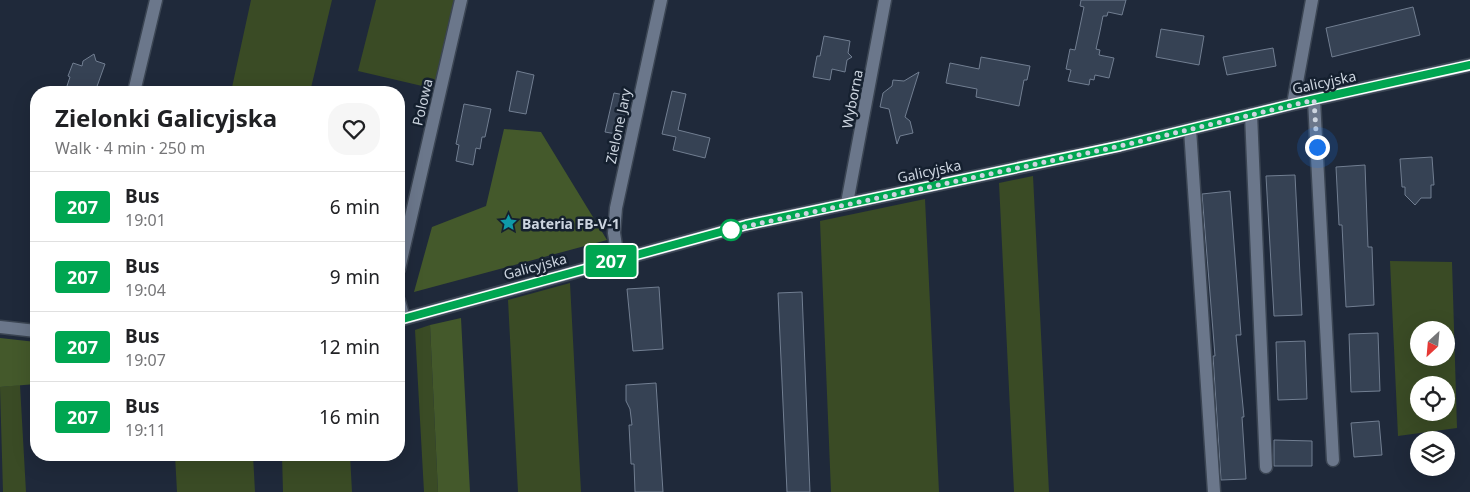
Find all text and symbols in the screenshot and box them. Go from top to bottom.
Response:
street label: Galicyjska [1290,66,1358,98]
street label: Wyborna [837,68,867,130]
street label: Polowa [407,77,437,127]
street label: Zielone Jary [601,86,635,165]
text: Zielonki Galicyjska [55,101,277,134]
button: heart [328,103,380,155]
your location [1305,135,1330,160]
text: Walk · 4 min · 250 m [55,137,205,159]
street label: Galicyjska [895,155,963,187]
text: Bus [125,183,160,209]
text: 6 min [330,194,380,220]
text: 207 [67,195,98,219]
text: 19:01 [125,209,166,231]
place icon: Bateria FB-V-1 [498,213,518,233]
place label: Bateria FB-V-1 [522,214,620,233]
unlabelled marker [720,219,742,241]
line badge: 207 [582,245,640,277]
street label: Galicyjska [501,248,569,284]
text: 207 [596,249,626,273]
text: Bus [125,253,160,279]
text: 9 min [330,264,380,290]
text: 207 [67,265,98,289]
text: 19:04 [125,279,166,301]
north arrow [1410,321,1455,366]
map controls [1410,321,1455,476]
text: Bus [125,323,160,349]
text: 12 min [319,334,380,360]
text: 207 [67,335,98,359]
text: 19:07 [125,349,166,371]
button: locate [1410,376,1455,421]
text: Bus [125,393,160,419]
text: 16 min [319,404,380,430]
text: 207 [67,405,98,429]
text: 19:11 [125,419,166,441]
button: layers [1410,431,1455,476]

